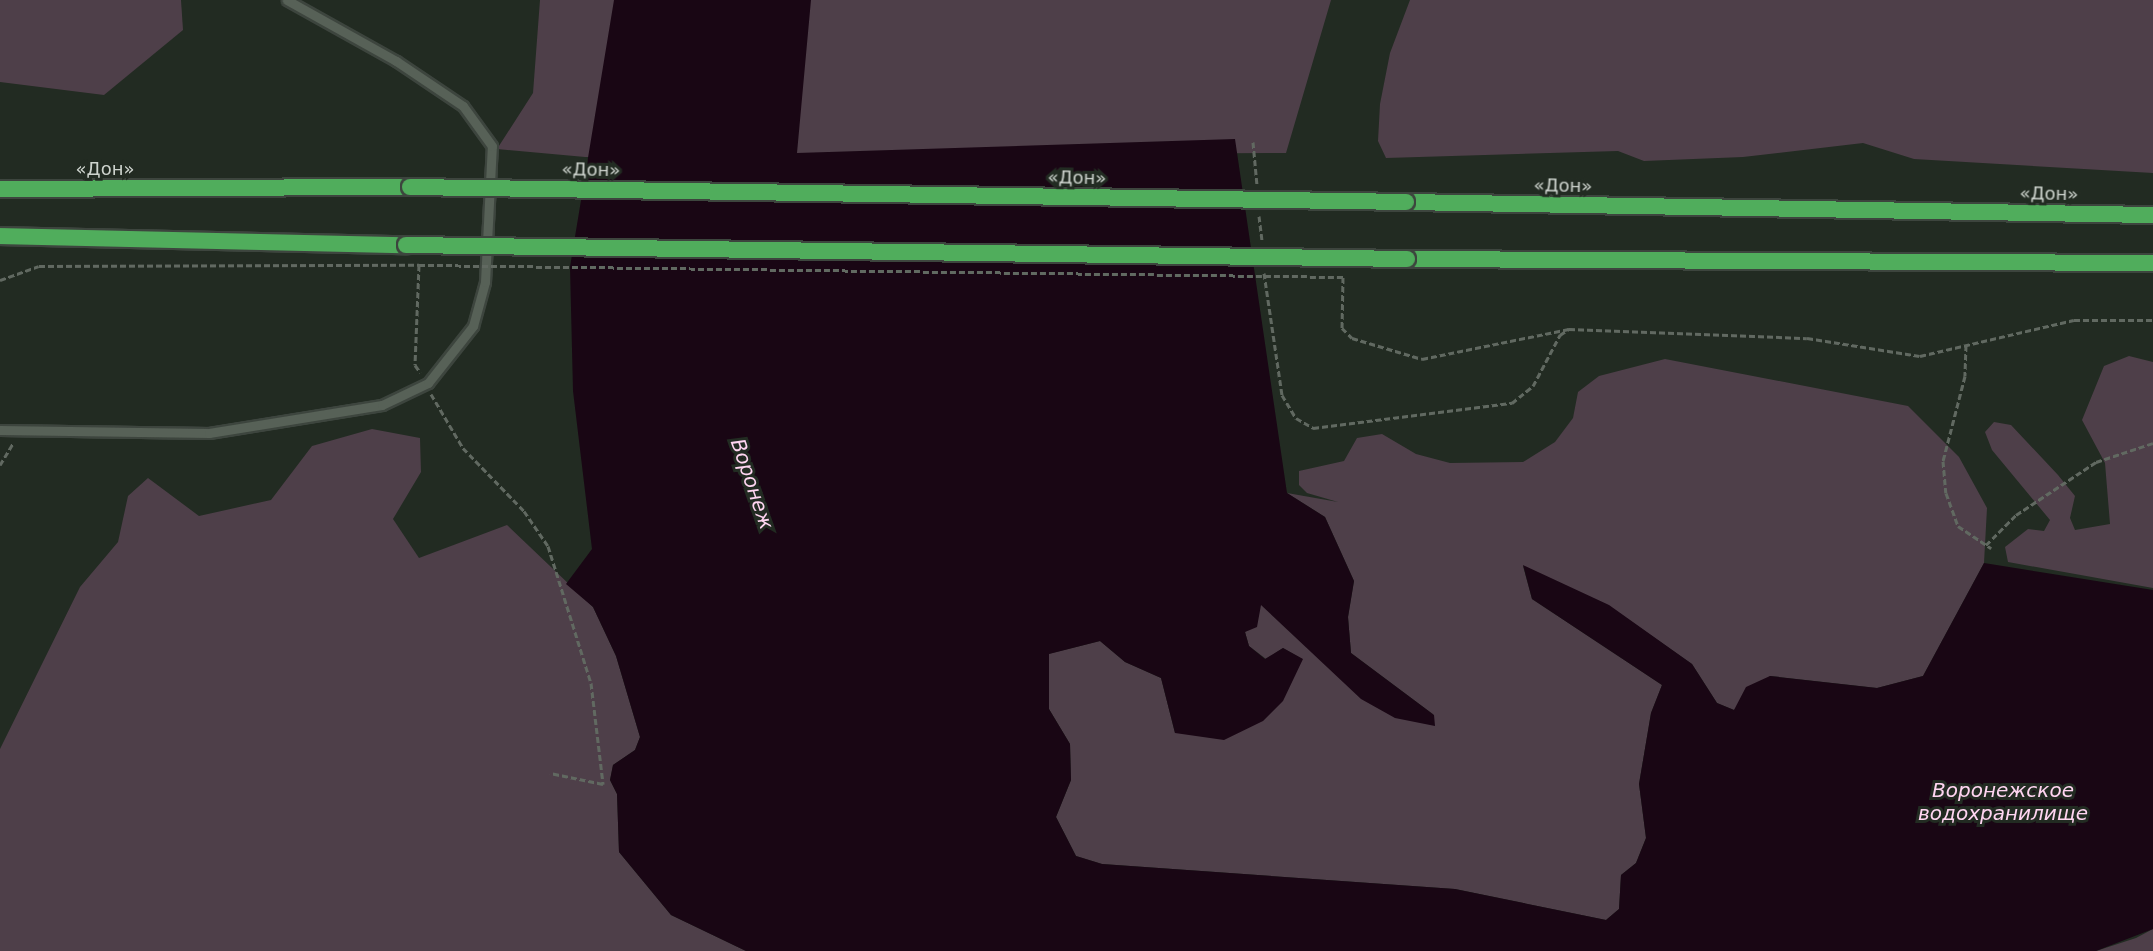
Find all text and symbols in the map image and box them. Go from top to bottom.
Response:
street label: «Дон» [76,158,134,180]
street label: «Дон» [561,159,621,181]
street label: «Дон» [1047,167,1107,189]
street label: «Дон» [1533,175,1593,197]
street label: «Дон» [2019,183,2079,205]
water label: Воронеж [725,436,779,532]
water label: Воронежское водохранилище [1918,779,2088,826]

